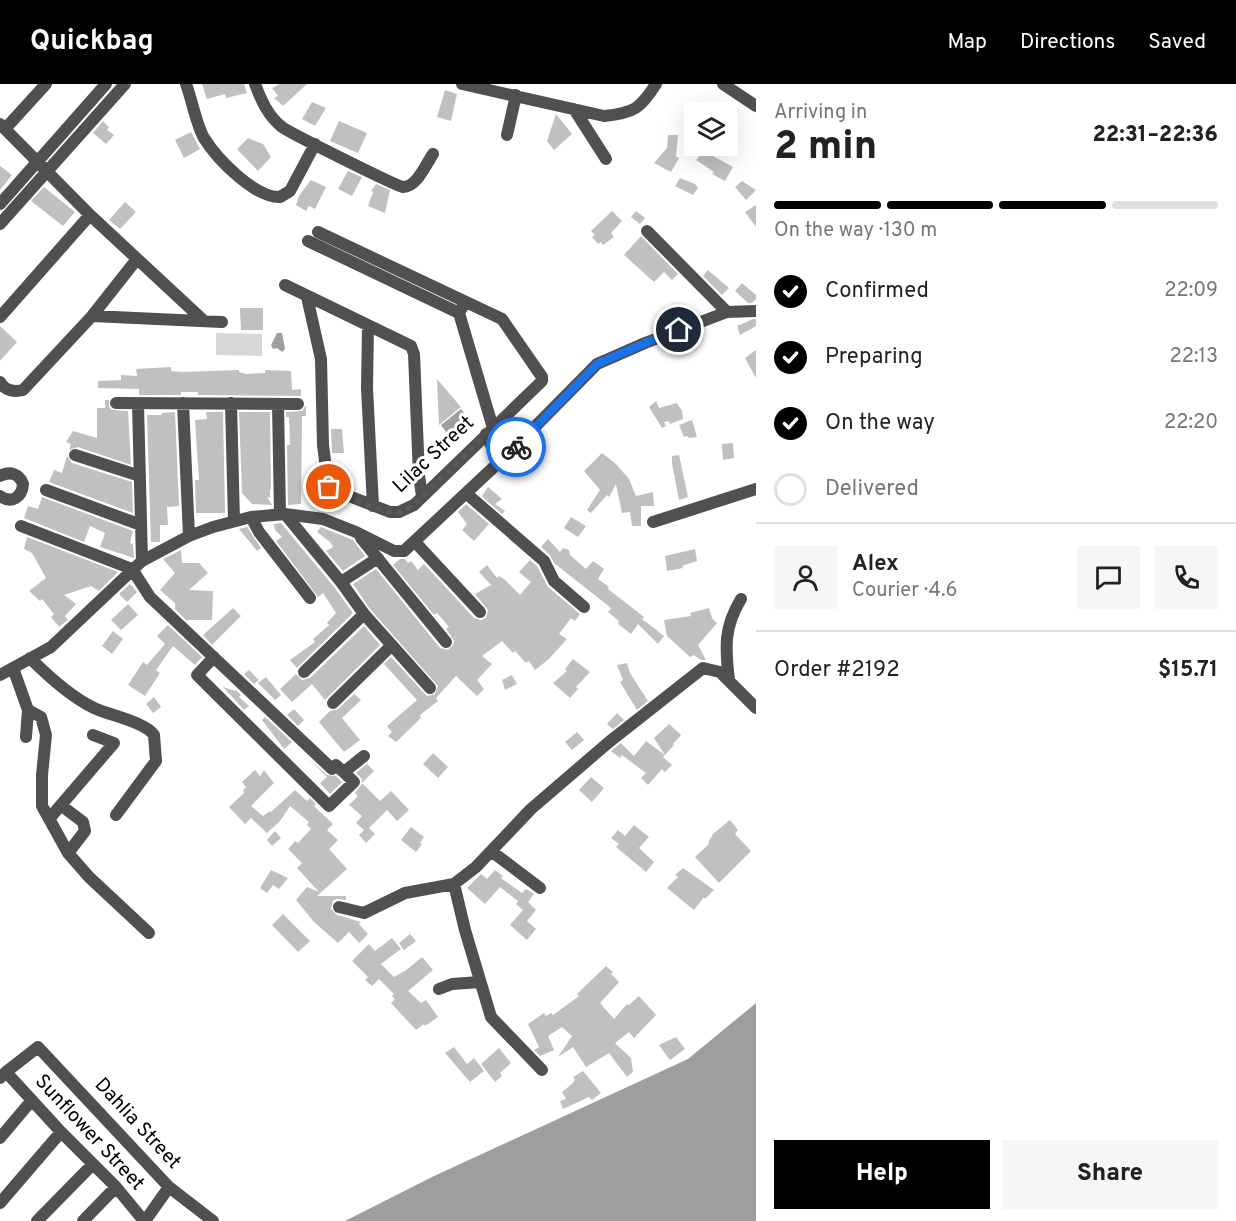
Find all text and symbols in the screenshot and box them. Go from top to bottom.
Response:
text: Quickbag [30,24,154,60]
text: Map [947,29,987,56]
text: Directions [1020,29,1115,56]
text: Saved [1148,29,1206,56]
text: Arriving in [774,100,867,126]
map controls [684,102,738,156]
button: layers [684,102,738,156]
text: 22:31–22:36 [1092,122,1218,149]
text: 2 min [774,124,877,173]
text: On the way · 130 m [774,218,937,244]
icon: check [774,275,807,308]
text: Confirmed [825,278,929,305]
text: 22:09 [1164,278,1218,304]
pin [653,304,704,355]
icon: home [662,313,695,346]
icon: check [774,341,807,374]
text: Preparing [825,344,923,371]
text: 22:13 [1170,344,1218,370]
icon: check [774,407,807,440]
text: On the way [825,410,935,437]
text: 22:20 [1164,410,1218,436]
street label: Lilac Street [388,411,480,499]
courier [486,417,546,477]
icon: bike [500,431,533,464]
pin [303,461,354,512]
icon: bag [312,470,345,503]
text: Delivered [825,476,919,503]
button: person [774,546,837,609]
button: chat [1077,546,1140,609]
button: phone [1155,546,1218,609]
text: Alex [852,551,899,578]
text: Courier · 4.6 [852,578,957,604]
text: Order #2192 [774,657,900,684]
text: $15.71 [1158,657,1218,684]
street label: Sunflower Street [28,1069,150,1197]
street label: Dahlia Street [88,1073,186,1175]
button: Help [774,1140,990,1209]
button: Share [1002,1140,1218,1209]

